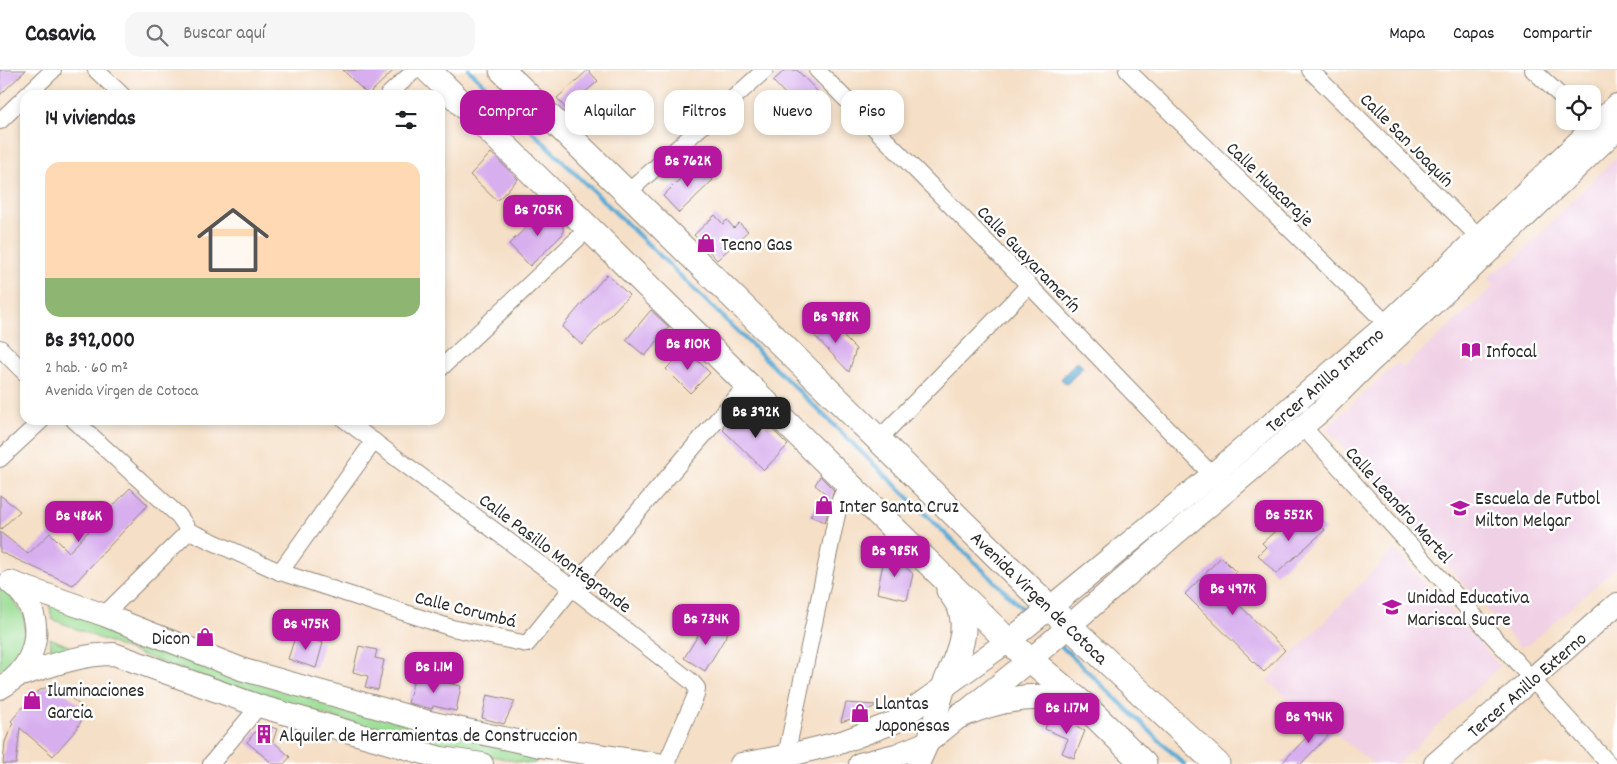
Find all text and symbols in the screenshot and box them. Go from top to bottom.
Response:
search box [125,12,475,57]
text: Casavia [25,18,95,52]
icon: search [143,21,171,49]
text: Buscar aquí [183,21,265,48]
text: Mapa [1389,22,1425,47]
text: Capas [1453,22,1495,47]
text: Compartir [1523,22,1592,47]
map controls [1556,85,1601,130]
button: locate [1556,85,1601,130]
street label: Calle San Joaquín [1352,88,1459,195]
chip: Comprar [460,90,555,135]
chip: Alquilar [565,90,654,135]
chip: Filtros [664,90,744,135]
chip: Nuevo [754,90,831,135]
chip: Piso [841,90,904,135]
text: 14 viviendas [45,105,136,135]
icon: filters [392,106,420,134]
street label: Calle Huacaraje [1219,137,1318,234]
pin: Bs 762K [642,146,734,188]
text: Bs 762K [665,150,711,173]
pin: Bs 705K [492,194,584,237]
icon: home [188,195,278,285]
text: Bs 705K [514,199,562,222]
street label: Calle Guayaramerín [969,201,1086,320]
shop icon: Tecno Gas [695,232,717,254]
place label: Tecno Gas [721,233,793,260]
pin: Bs 988K [790,302,882,344]
text: Bs 988K [813,306,859,329]
street label: Tercer Anillo Interno [1261,323,1391,441]
text: Bs 392,000 [45,327,135,357]
pin: Bs 810K [642,328,734,371]
text: Bs 810K [666,333,710,356]
library icon: Infocal [1460,339,1482,361]
place label: Infocal [1486,340,1537,367]
text: 2 hab. · 60 m² [45,357,128,380]
text: Avenida Virgen de Cotoca [45,380,198,403]
pin: Bs 392K [710,396,802,439]
text: Bs 392K [733,401,779,424]
street label: Calle Leandro Martel [1337,442,1458,571]
place label: Escuela de Futbol Milton Melgar [1475,487,1601,536]
street label: Calle Pasillo Montegrande [472,488,636,621]
shop icon: Inter Santa Cruz [813,494,835,516]
place label: Inter Santa Cruz [839,495,959,522]
school or university icon: Escuela de Futbol Milton Melgar [1449,497,1471,519]
pin: Bs 486K [33,500,125,543]
pin: Bs 552K [1243,500,1335,542]
text: Bs 552K [1265,504,1313,527]
text: Bs 486K [56,505,102,528]
street label: Avenida Virgen de Cotoca [963,527,1113,673]
pin: Bs 985K [849,536,941,578]
text: Bs 985K [872,540,918,563]
pin: Bs 497K [1187,574,1279,616]
text: Bs 497K [1210,578,1256,601]
street label: Calle Corumbá [411,586,519,637]
place label: Unidad Educativa Mariscal Sucre [1407,586,1530,635]
school or university icon: Unidad Educativa Mariscal Sucre [1381,596,1403,618]
pin: Bs 734K [660,604,752,646]
pin: Bs 475K [260,608,352,651]
text: Bs 734K [683,608,729,631]
text: Bs 475K [283,613,329,636]
shop icon: Dicon [194,626,216,648]
place label: Dicon [152,627,190,654]
street label: Tercer Anillo Externo [1463,627,1594,746]
pin: Bs 1.1M [388,652,480,694]
text: Bs 1.1M [415,656,453,679]
place label: Iluminaciones Garcia [47,679,145,728]
shop icon: Iluminaciones Garcia [21,689,43,711]
place label: Llantas Japonesas [875,692,950,741]
pin: Bs 1.17M [1015,692,1119,735]
text: Bs 1.17M [1045,697,1089,720]
shop icon: Llantas Japonesas [849,702,871,724]
pin: Bs 994K [1263,702,1355,744]
text: Bs 994K [1286,706,1332,729]
building icon: Alquiler de Herramientas de Construccion [253,723,275,745]
place label: Alquiler de Herramientas de Construccion [279,724,577,751]

